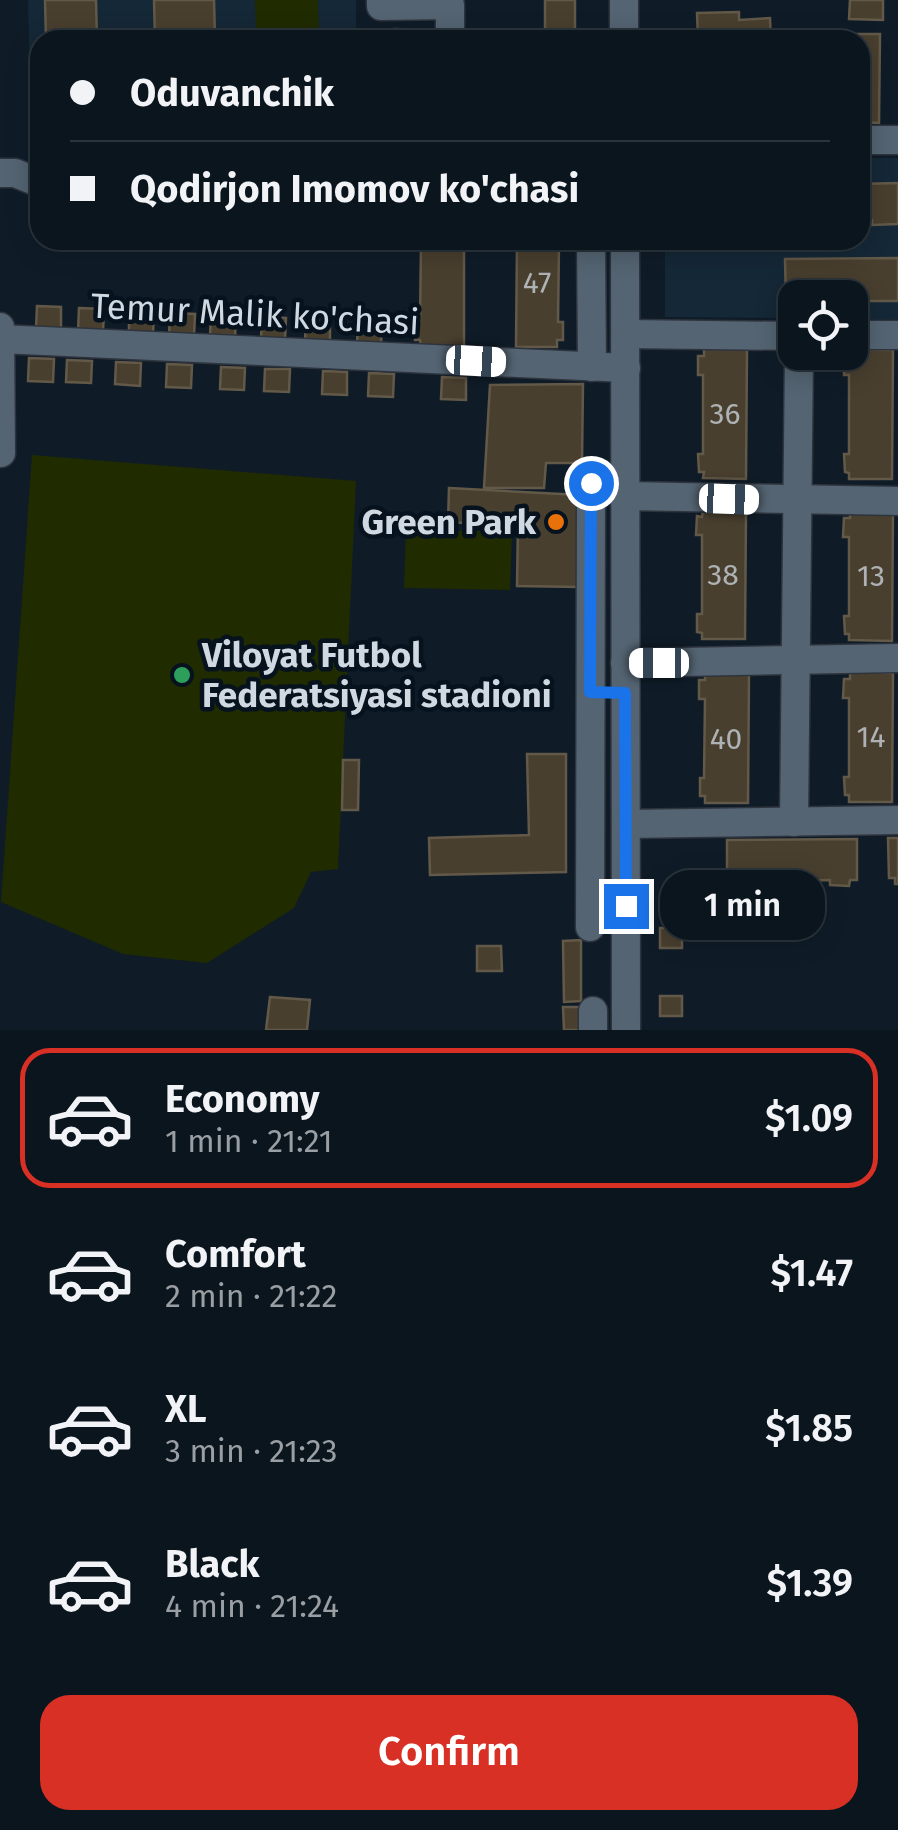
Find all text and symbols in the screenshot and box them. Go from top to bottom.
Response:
text: Oduvanchik [130,70,334,116]
text: Qodirjon Imomov ko'chasi [130,166,579,212]
house number: 47 [523,265,551,301]
map controls [778,280,868,370]
button: locate [778,280,868,370]
street label: Temur Malik ko'chasi [90,284,420,344]
car [445,344,507,378]
house number: 36 [710,396,740,432]
route start [569,461,614,506]
car [698,483,760,515]
place label: Green Park [362,501,537,543]
marker: Green Park [545,511,567,533]
house number: 38 [707,557,739,593]
house number: 13 [857,558,885,594]
place label: Viloyat Futbol Federatsiyasi stadioni [201,634,552,716]
car [629,648,689,678]
marker: Viloyat Futbol Federatsiyasi stadioni [171,664,193,686]
house number: 14 [857,719,886,755]
house number: 40 [710,721,742,757]
callout: 1 min [661,871,826,941]
route end [604,884,649,929]
text: 1 min [704,886,781,924]
icon: car [45,1073,135,1163]
text: Economy [165,1076,320,1122]
text: $1.09 [765,1095,853,1141]
text: 1 min · 21:21 [165,1122,333,1160]
icon: car [45,1228,135,1318]
text: Comfort [165,1231,306,1277]
text: $1.47 [770,1250,853,1296]
text: 2 min · 21:22 [165,1277,337,1315]
icon: car [45,1383,135,1473]
text: XL [165,1386,207,1432]
text: $1.85 [765,1405,853,1451]
text: 3 min · 21:23 [165,1432,338,1470]
icon: car [45,1538,135,1628]
text: Black [165,1541,260,1587]
text: $1.39 [766,1560,853,1606]
text: 4 min · 21:24 [165,1587,339,1625]
button: Confirm [40,1695,858,1810]

